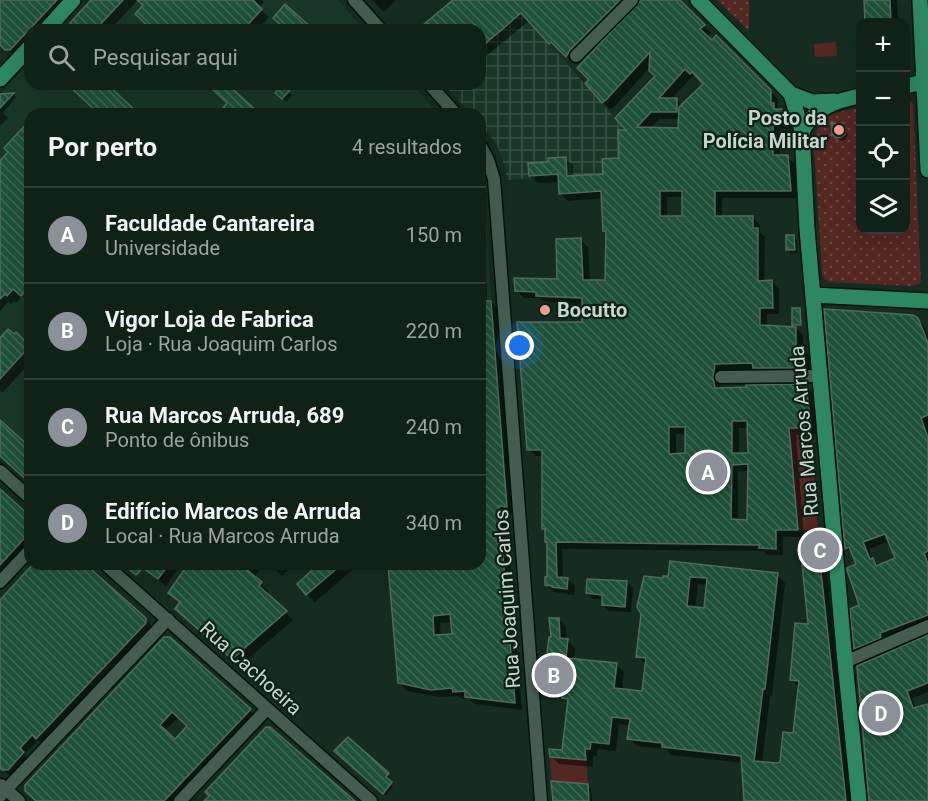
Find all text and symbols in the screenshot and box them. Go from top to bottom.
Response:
map controls [856,18,910,234]
button: + [856,18,910,72]
search box [24,24,486,90]
icon: search [45,41,78,74]
text: Pesquisar aqui [93,45,238,70]
button: − [856,72,910,126]
place label: Posto da Polícia Militar [703,106,828,153]
marker: Posto da Polícia Militar [832,123,846,137]
button: locate [856,126,910,180]
text: Por perto [48,132,157,162]
text: 4 resultados [352,135,462,159]
button: layers [856,180,910,234]
text: Faculdade Cantareira [105,211,315,236]
text: A [61,223,74,247]
text: 150 m [406,223,462,247]
text: Universidade [105,236,220,260]
place label: Bocutto [557,298,627,322]
marker: Bocutto [538,303,552,317]
text: Vigor Loja de Fabrica [105,307,314,332]
text: B [61,319,74,343]
text: 220 m [406,319,462,343]
your location [505,331,534,360]
text: Loja · Rua Joaquim Carlos [105,332,338,356]
street label: Rua Marcos Arruda [785,345,823,517]
text: Rua Marcos Arruda, 689 [105,403,344,428]
text: C [61,415,74,439]
text: 240 m [406,415,462,439]
text: Ponto de ônibus [105,428,249,452]
pin: A [688,450,728,494]
text: Edifício Marcos de Arruda [105,499,361,524]
street label: Rua Joaquim Carlos [489,509,525,689]
text: D [61,511,74,535]
text: 340 m [406,511,462,535]
text: Local · Rua Marcos Arruda [105,524,340,548]
pin: C [800,528,840,572]
street label: Rua Cachoeira [195,616,307,720]
pin: B [534,652,574,698]
pin: D [862,690,900,736]

